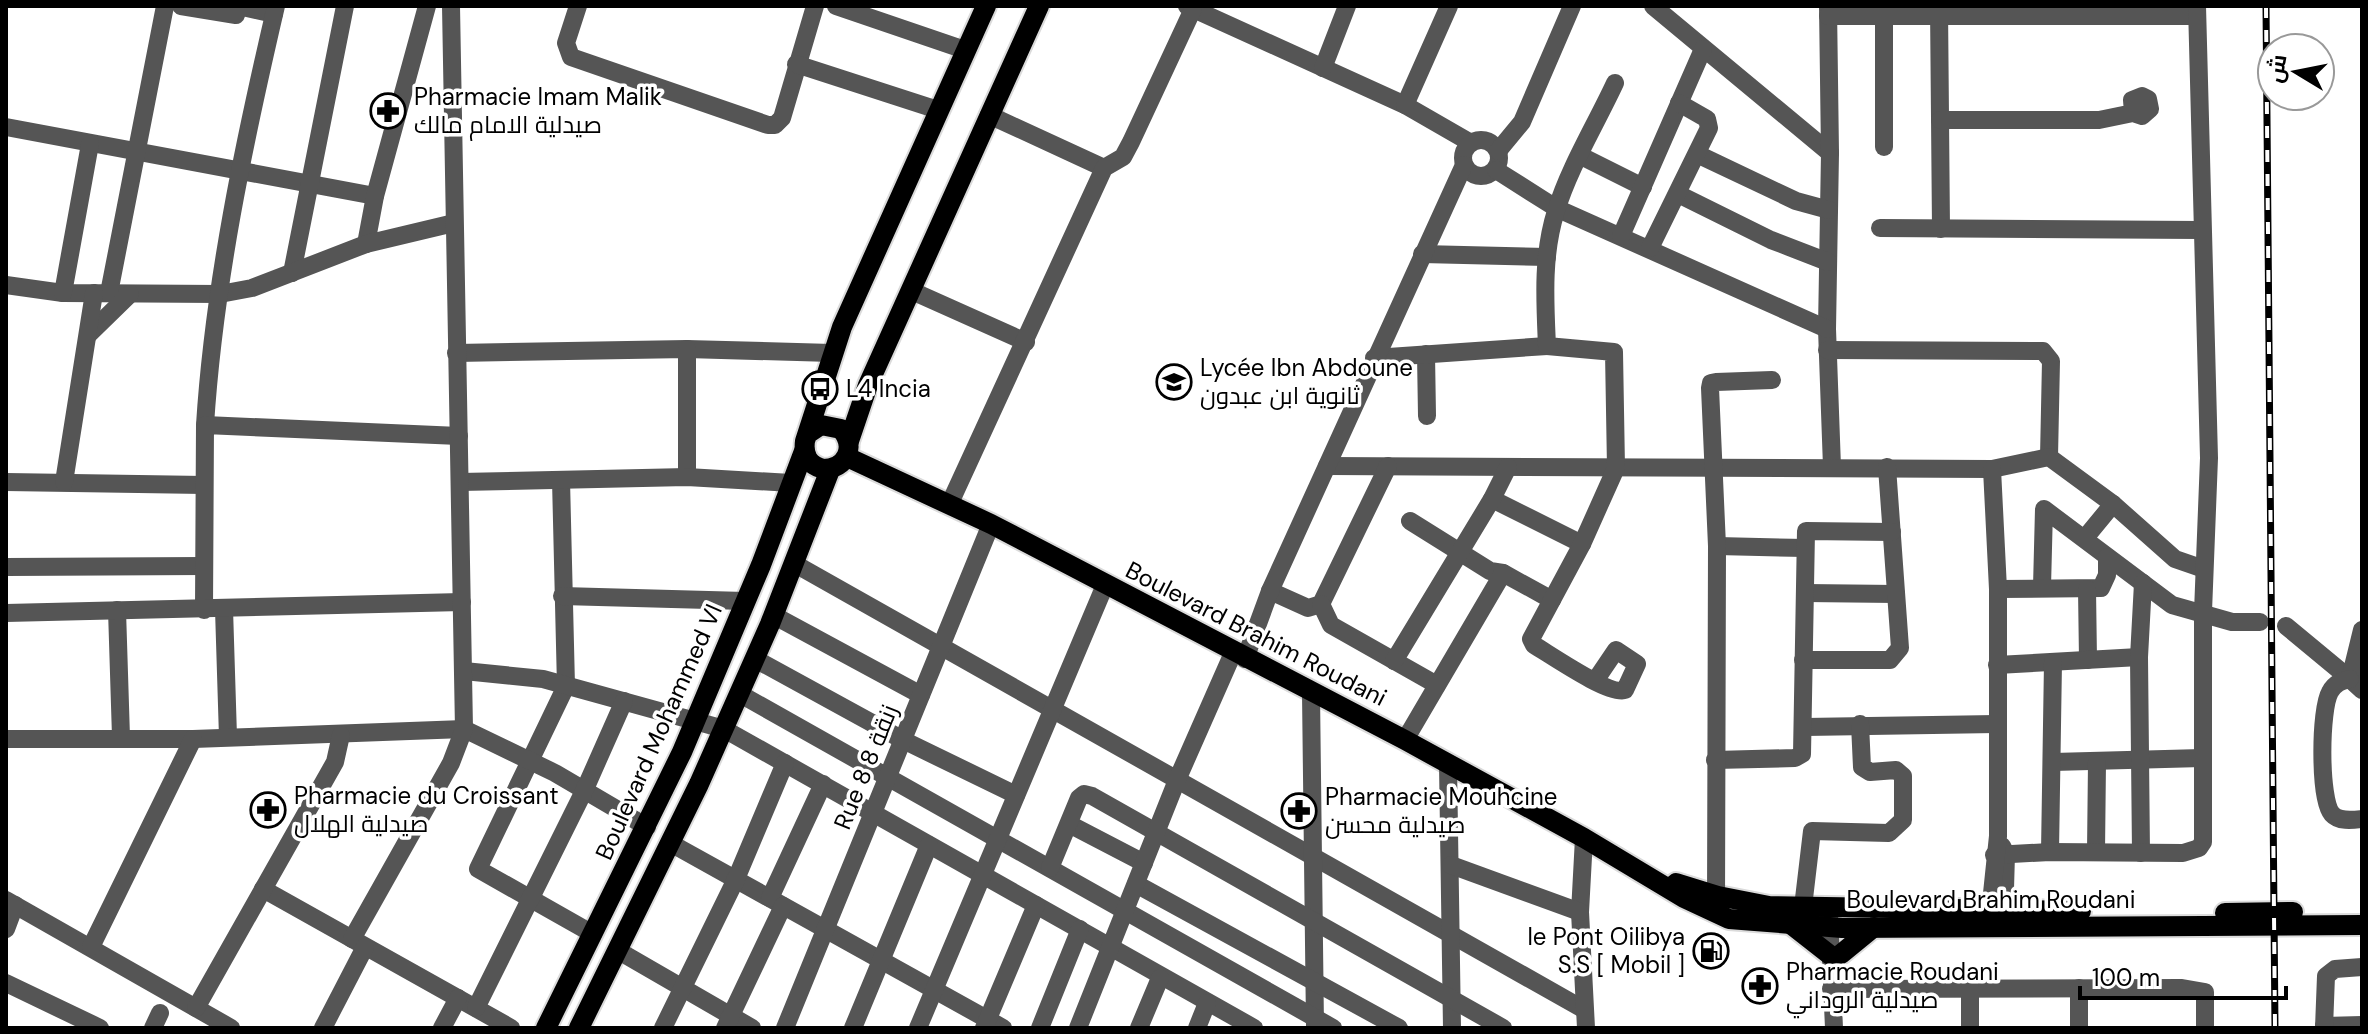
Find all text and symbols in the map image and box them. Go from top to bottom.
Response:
north arrow [2256,32,2336,112]
text: ش [2260,52,2294,85]
place label: Pharmacie Imam Malik صيدلية الامام مالك [414,81,662,141]
pharmacy icon: Pharmacie Imam Malik صيدلية الامام مالك [369,92,407,130]
place label: Lycée Ibn Abdoune ثانوية ابن عبدون [1200,352,1413,411]
school or university icon: Lycée Ibn Abdoune ثانوية ابن عبدون [1155,363,1193,401]
bus stop icon: L4 Incia [801,370,839,408]
place label: L4 Incia [846,373,931,404]
street label: Boulevard Brahim Roudani [1121,554,1392,713]
street label: Boulevard Mohammed VI [588,599,729,864]
street label: Rue 8 8 زنقة [826,700,905,834]
place label: Pharmacie du Croissant صيدلية الهلال [294,780,559,839]
place label: Pharmacie Mouhcine صيدلية محسن [1325,781,1557,840]
pharmacy icon: Pharmacie du Croissant صيدلية الهلال [249,791,287,829]
pharmacy icon: Pharmacie Mouhcine صيدلية محسن [1280,792,1318,830]
street label: Boulevard Brahim Roudani [1847,884,2135,915]
place label: le Pont Oilibya S.S [ Mobil ] [1527,921,1685,980]
fuel station icon: le Pont Oilibya S.S [ Mobil ] [1692,932,1730,970]
scale bar [2080,950,2286,1000]
place label: Pharmacie Roudani صيدلية الروداني [1786,956,1999,1019]
text: 100 m [2092,962,2160,993]
pharmacy icon: Pharmacie Roudani صيدلية الروداني [1741,967,1779,1005]

